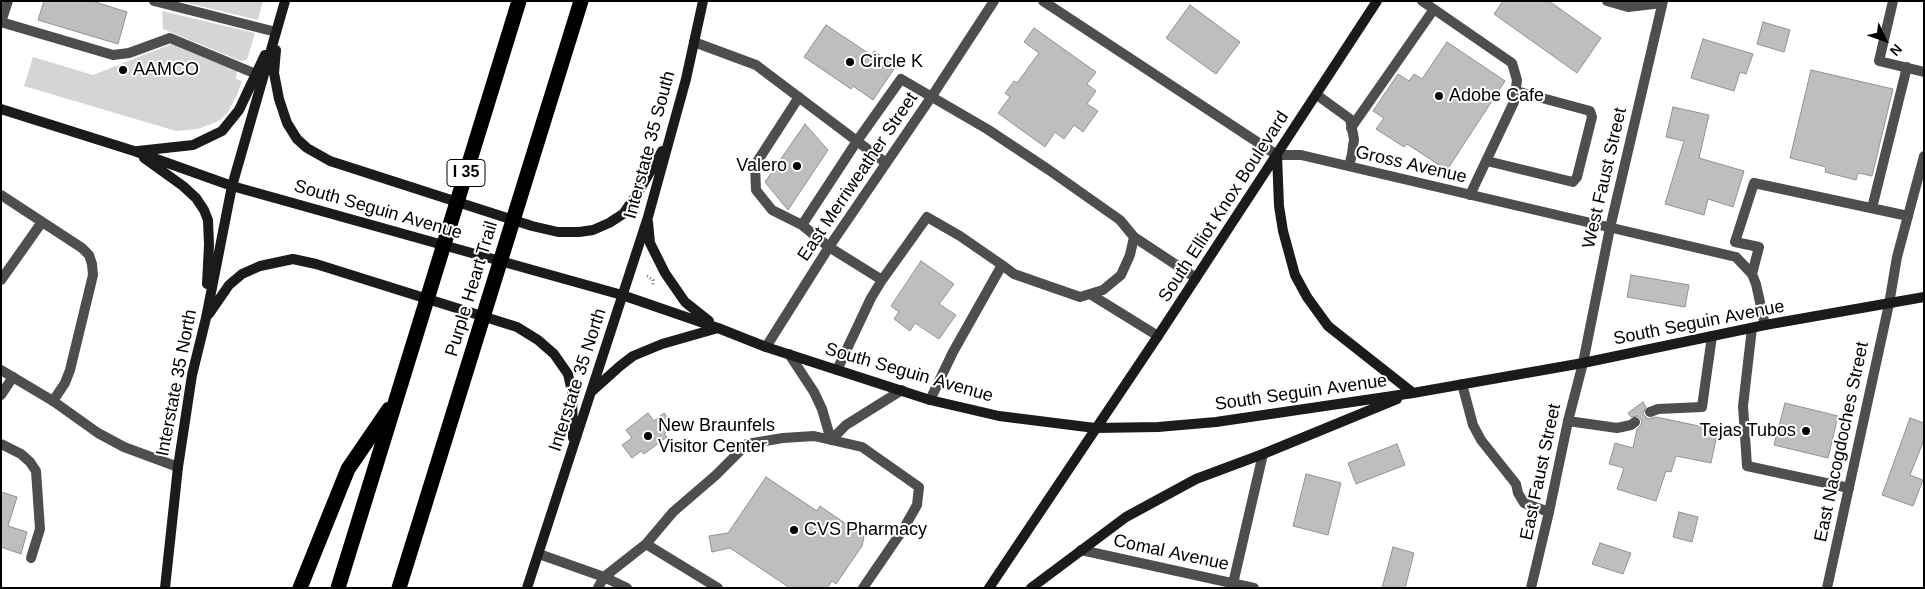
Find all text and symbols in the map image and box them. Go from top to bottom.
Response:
north arrow [1860,15,1910,65]
text: N [1887,41,1905,59]
place label: Circle K [860,51,923,73]
marker: Circle K [844,56,856,68]
place label: AAMCO [133,59,199,81]
marker: AAMCO [117,64,129,76]
street label: Interstate 35 South [620,69,680,221]
place label: Adobe Cafe [1449,85,1544,107]
street label: East Merriweather Street [793,88,923,266]
marker: Adobe Cafe [1433,90,1445,102]
street label: West Faust Street [1578,106,1632,250]
street label: South Elliot Knox Boulevard [1154,108,1294,306]
street label: Gross Avenue [1353,142,1469,188]
place label: Valero [736,155,787,177]
road number: I 35 [447,160,485,187]
marker: Valero [791,160,803,172]
street label: South Seguin Avenue [291,176,465,244]
street label: Purple Heart Trail [441,219,503,359]
street label: South Seguin Avenue [1612,296,1786,350]
street label: Interstate 35 North [545,306,611,454]
street label: Interstate 35 North [152,308,202,458]
street label: South Seguin Avenue [822,339,996,407]
street label: East Nacogdoches Street [1810,340,1874,544]
street label: South Seguin Avenue [1213,370,1389,416]
street label: East Faust Street [1516,402,1566,542]
place label: New Braunfels Visitor Center [658,415,775,458]
place label: Tejas Tubos [1700,420,1796,442]
marker: Tejas Tubos [1800,425,1812,437]
marker: New Braunfels Visitor Center [642,430,654,442]
place label: CVS Pharmacy [804,519,927,541]
marker: CVS Pharmacy [788,524,800,536]
street label: Comal Avenue [1111,530,1231,576]

